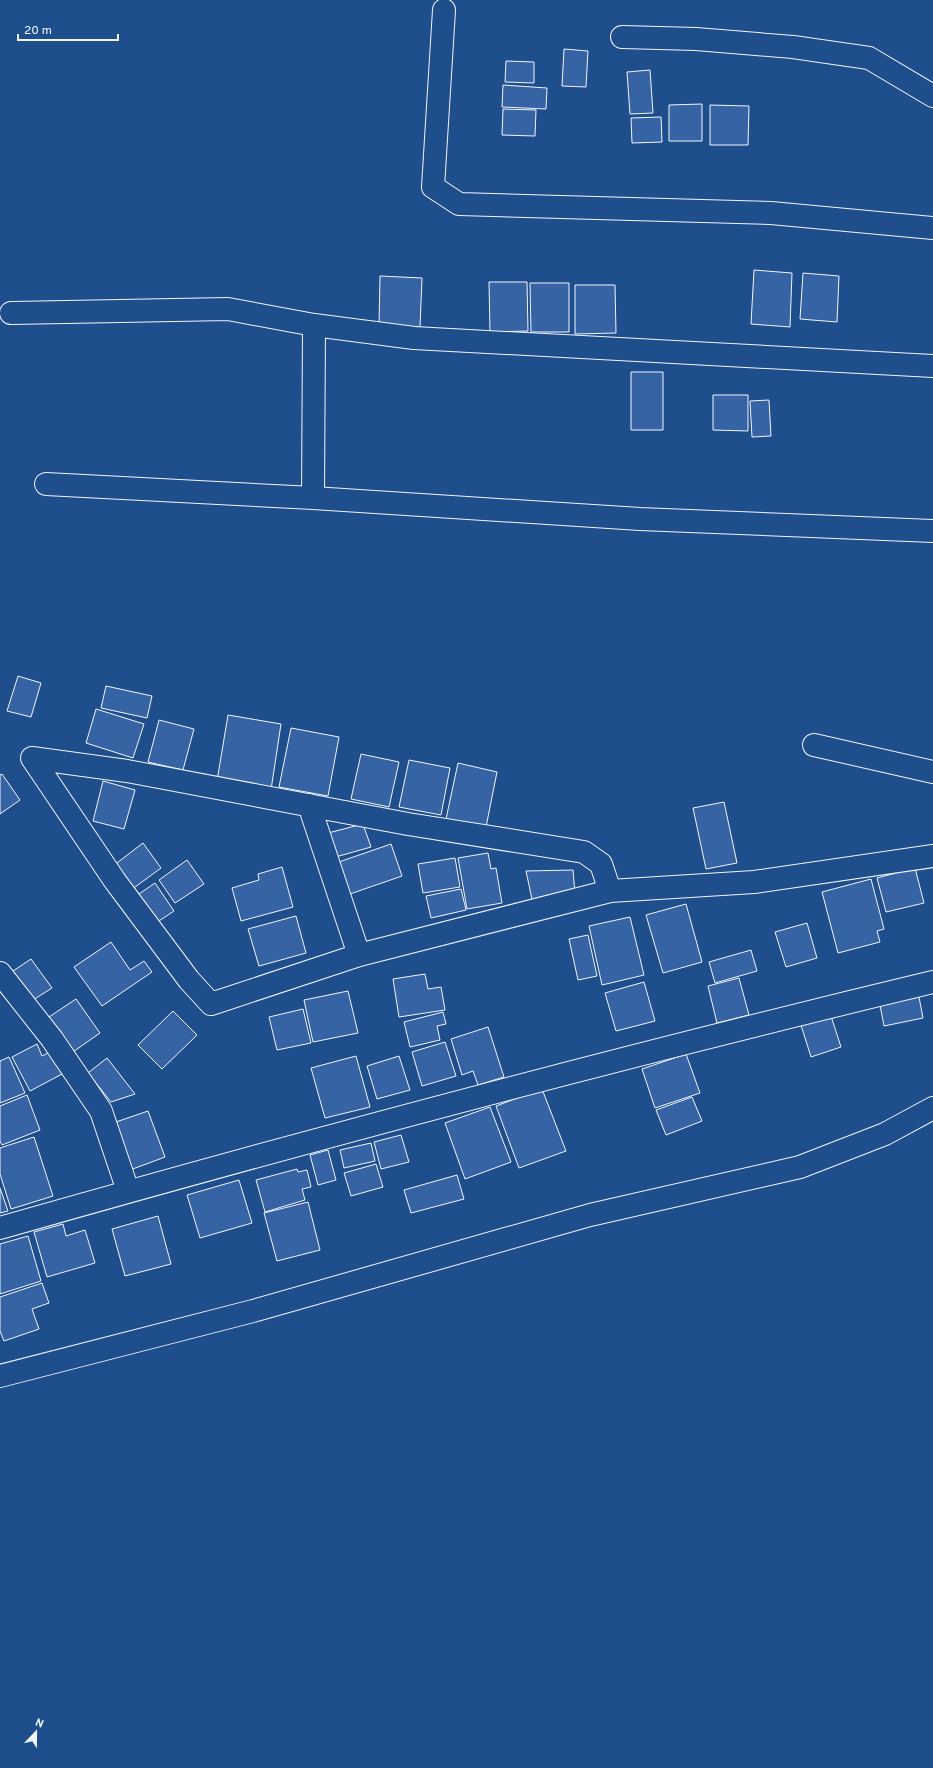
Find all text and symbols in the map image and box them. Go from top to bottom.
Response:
scale bar [18,16,118,42]
text: 20 m [24,23,52,39]
north arrow [16,1712,56,1752]
text: N [33,1716,46,1732]

